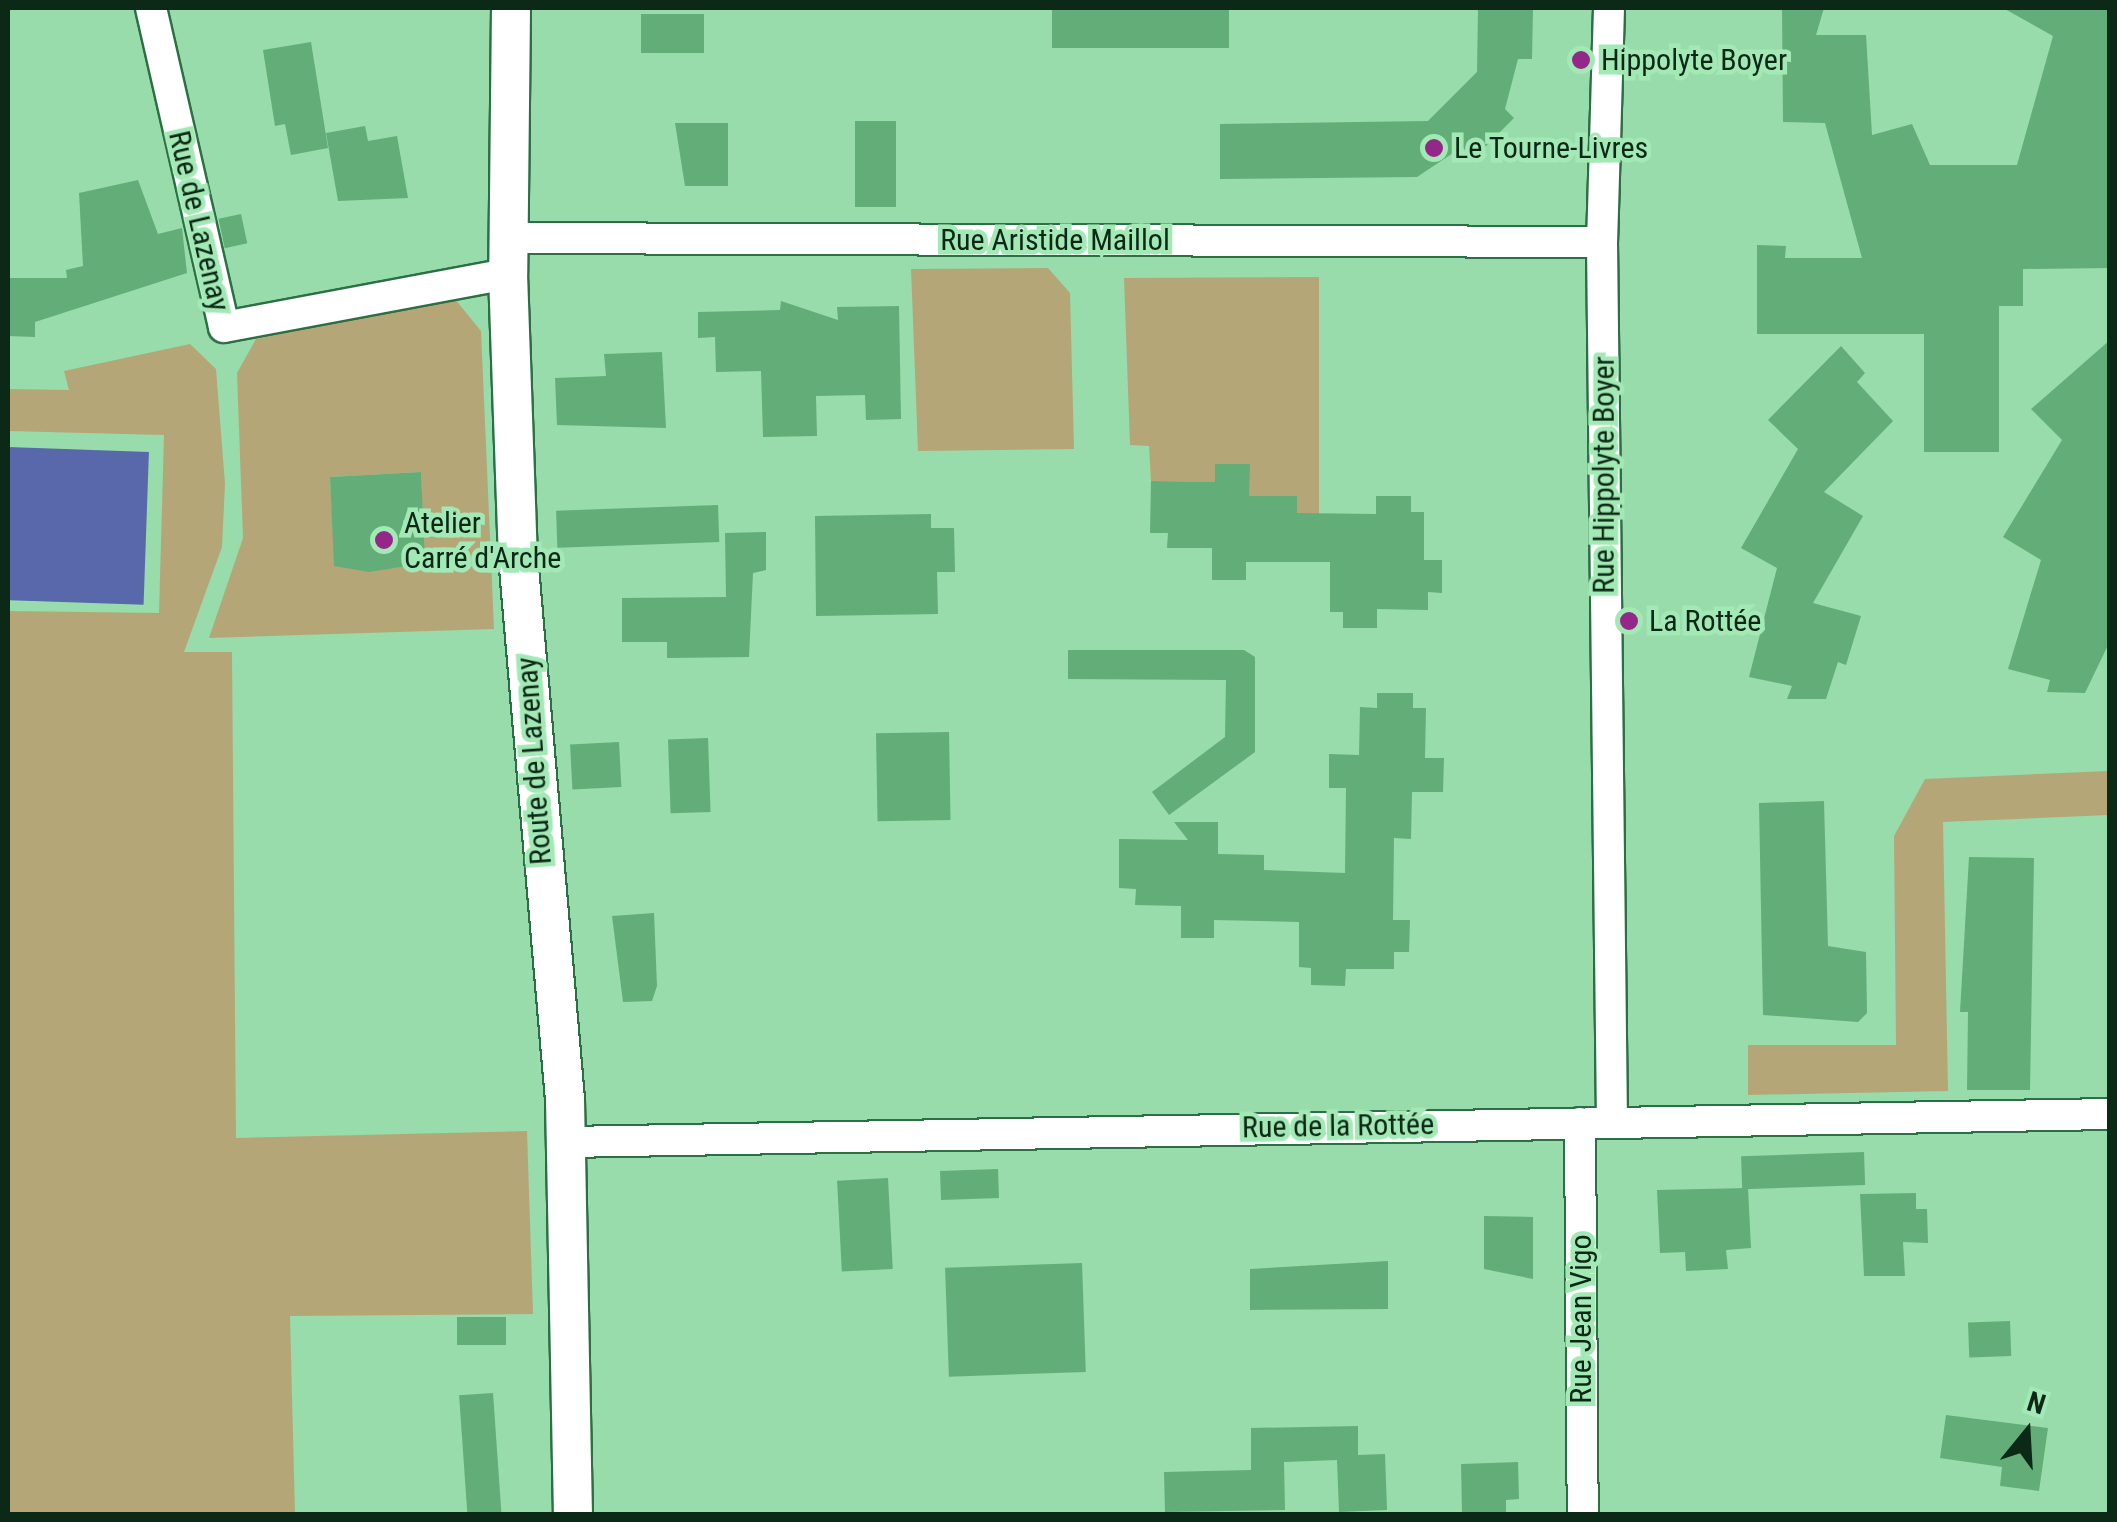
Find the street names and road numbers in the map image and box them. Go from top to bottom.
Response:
street label: Rue de Lazenay [161,127,237,315]
street label: Rue Aristide Maillol [940,222,1170,258]
street label: Rue Hippolyte Boyer [1586,356,1622,594]
street label: Route de Lazenay [509,656,559,866]
street label: Rue de la Rottée [1242,1106,1434,1146]
street label: Rue Jean Vigo [1563,1234,1599,1404]

